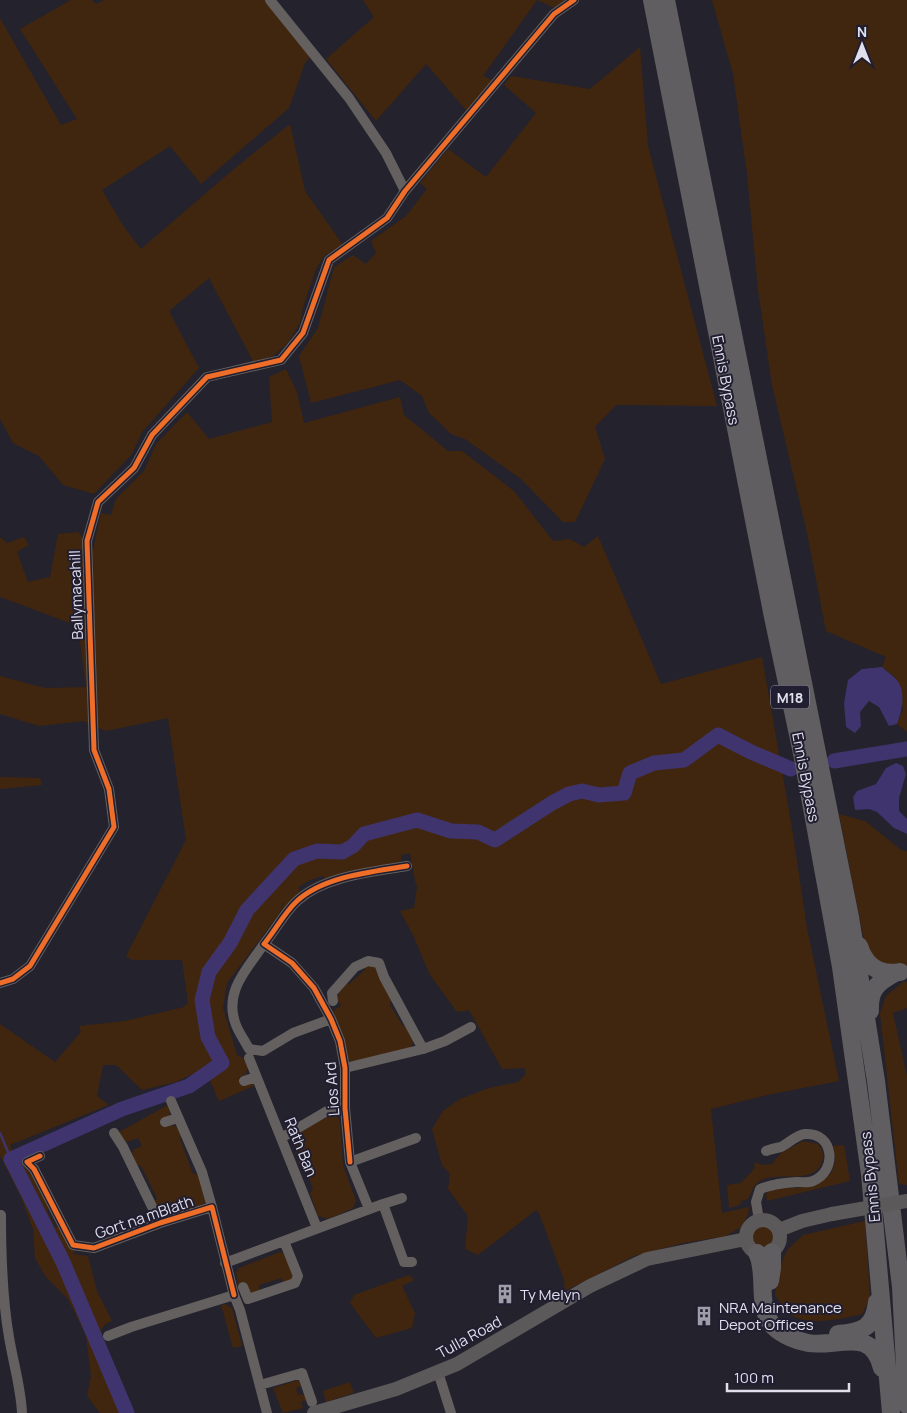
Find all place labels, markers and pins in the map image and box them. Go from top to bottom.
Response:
building icon: Ty Melyn [494,1283,516,1305]
place label: Ty Melyn [520,1284,581,1305]
place label: NRA Maintenance Depot Offices [719,1297,842,1335]
building icon: NRA Maintenance Depot Offices [693,1305,715,1327]

